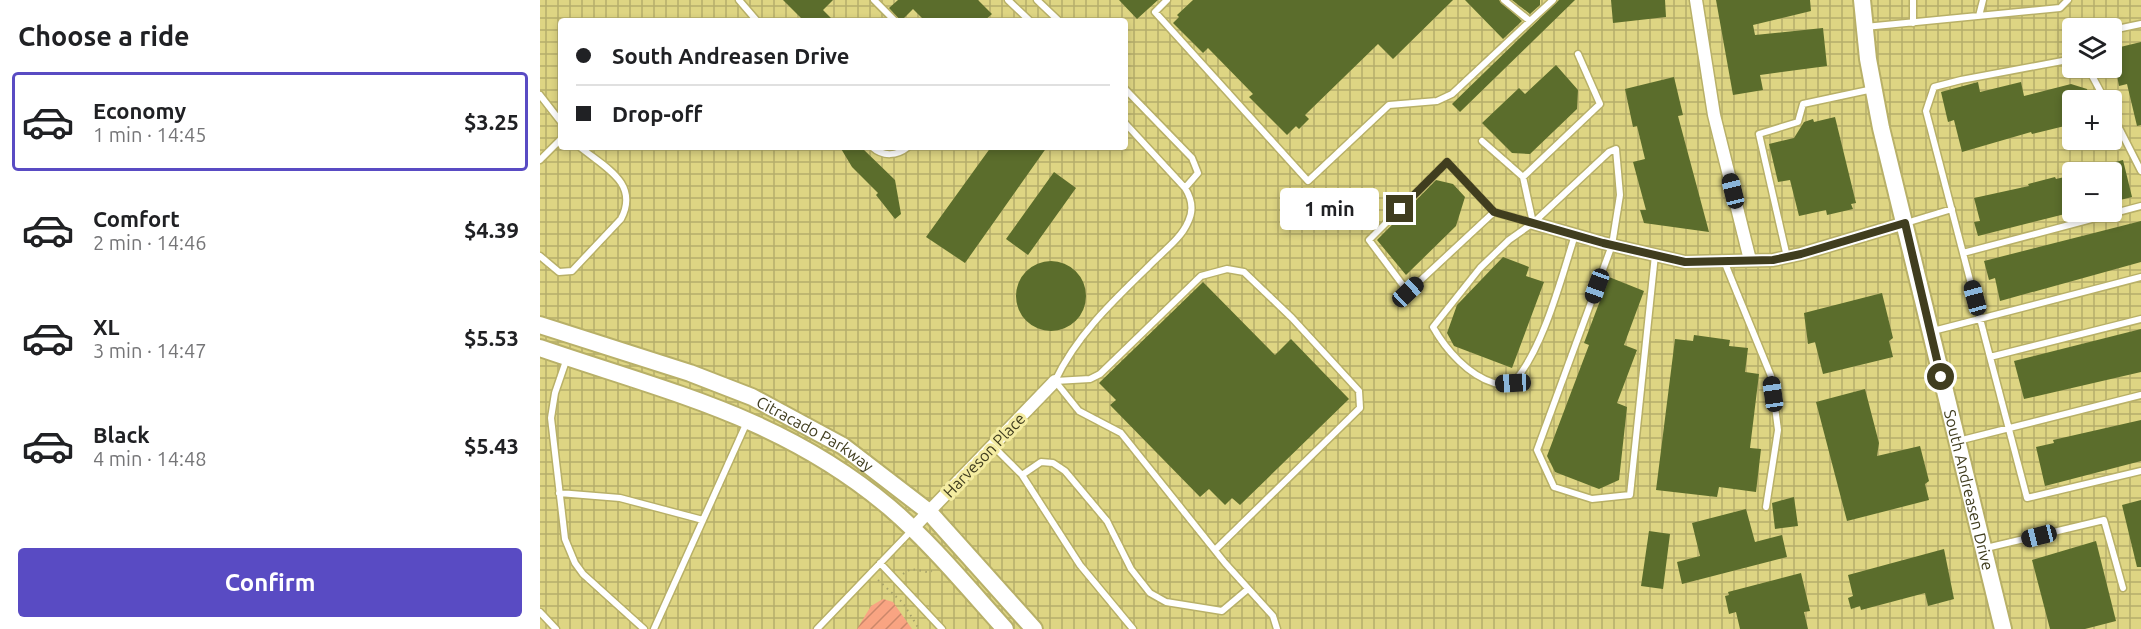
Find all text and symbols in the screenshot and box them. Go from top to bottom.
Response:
map controls [2062,18,2122,222]
button: layers [2062,18,2122,78]
text: Choose a ride [18,21,190,51]
text: South Andreasen Drive [612,43,849,68]
button: + [2062,90,2122,150]
icon: car [21,95,75,149]
text: Economy [93,98,186,123]
text: Drop-off [612,101,702,126]
text: $3.25 [464,109,519,134]
text: 1 min · 14:45 [93,123,207,146]
button: − [2062,162,2122,222]
car [1720,171,1746,211]
callout: 1 min [1280,188,1379,230]
route end [1386,195,1413,222]
text: 1 min [1304,197,1355,220]
icon: car [21,203,75,257]
text: Comfort [93,206,180,231]
text: $4.39 [464,217,519,242]
text: 2 min · 14:46 [93,231,207,254]
car [1582,266,1612,306]
car [1389,273,1427,311]
car [1962,278,1988,318]
icon: car [21,311,75,365]
text: XL [93,314,120,339]
text: $5.53 [464,325,519,350]
text: 3 min · 14:47 [93,339,207,362]
route start [1927,363,1954,390]
car [1495,373,1531,393]
car [1762,375,1784,413]
street label: Citracado Parkway [754,392,877,475]
street label: South Andreasen Drive [1941,408,1997,572]
street label: Harveson Place [939,409,1029,501]
icon: car [21,419,75,473]
text: Black [93,422,150,447]
text: $5.43 [464,433,519,458]
text: 4 min · 14:48 [93,447,207,470]
car [2019,523,2059,549]
button: Confirm [18,548,522,617]

